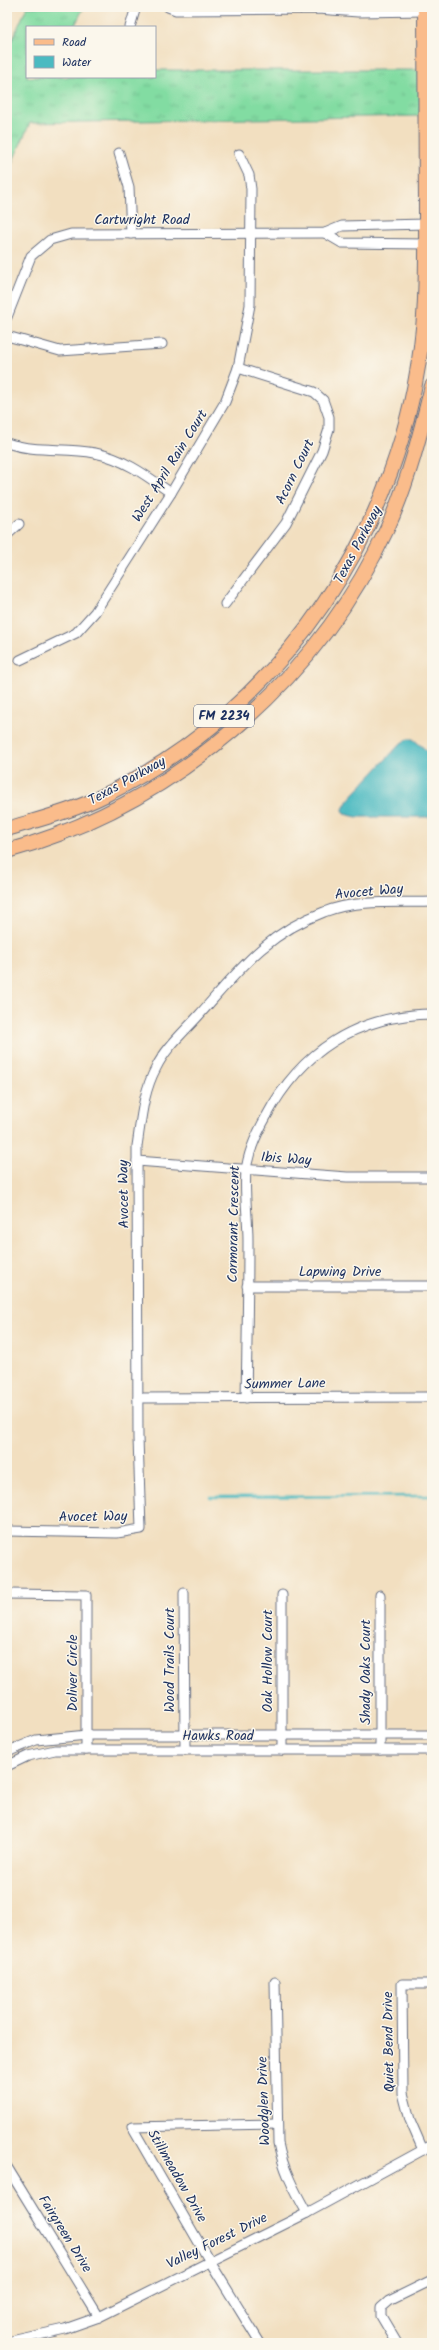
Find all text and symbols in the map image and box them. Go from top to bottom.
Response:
legend [26,26,156,78]
text: Road [62,33,87,52]
text: Water [62,53,92,72]
street label: Cartwright Road [94,209,191,231]
street label: West April Rain Court [126,405,214,527]
street label: Acorn Court [270,435,321,508]
street label: Texas Parkway [328,502,388,588]
road number: FM 2234 [194,705,254,727]
street label: Texas Parkway [84,750,170,811]
street label: Avocet Way [334,878,404,906]
street label: Ibis Way [260,1146,312,1172]
street label: Avocet Way [112,1159,136,1228]
street label: Cormorant Crescent [222,1165,246,1283]
street label: Lapwing Drive [299,1261,382,1283]
street label: Summer Lane [244,1372,326,1396]
street label: Avocet Way [59,1505,128,1529]
street label: Wood Trails Court [159,1607,181,1712]
street label: Oak Hollow Court [257,1609,279,1712]
street label: Shady Oaks Court [355,1619,377,1725]
street label: Doliver Circle [62,1634,84,1711]
street label: Hawks Road [182,1725,255,1747]
street label: Quiet Bend Drive [377,1991,401,2093]
street label: Woodglen Drive [251,2055,277,2146]
street label: Stillmeadow Drive [141,2125,213,2227]
street label: Fairgreen Drive [32,2191,98,2278]
street label: Valley Forest Drive [163,2207,272,2275]

